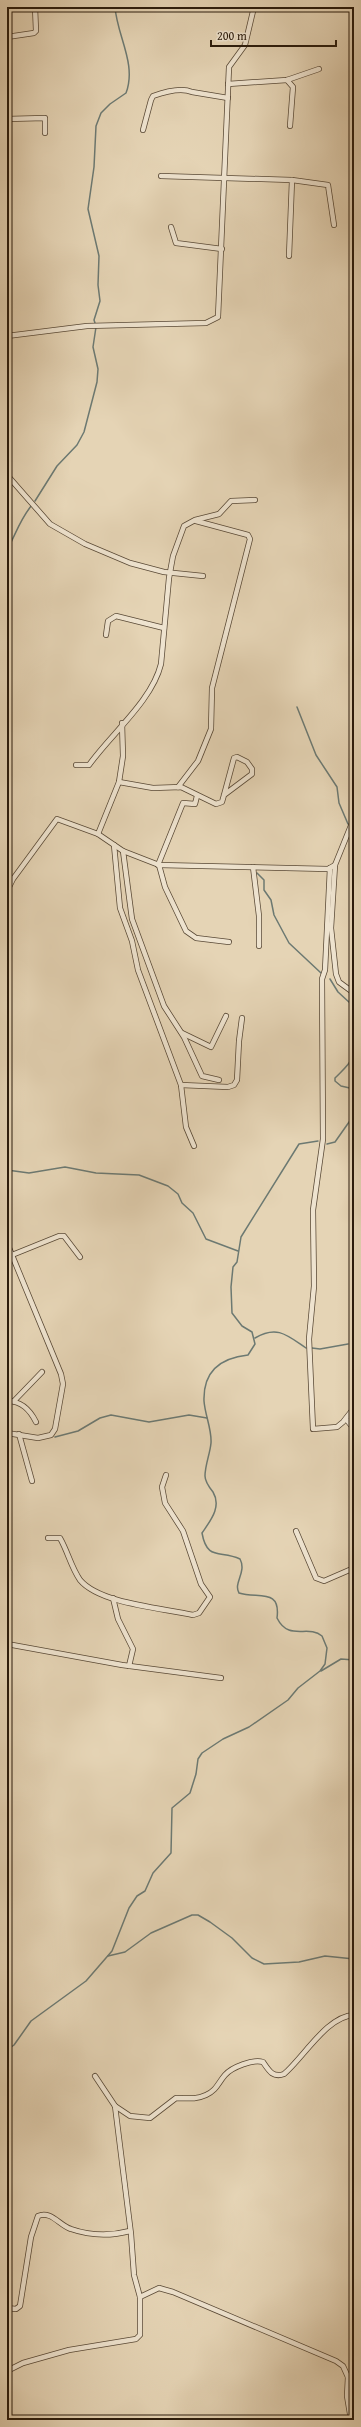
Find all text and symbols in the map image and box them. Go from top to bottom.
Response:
scale bar [211,22,336,48]
text: 200 m [217,27,247,44]

